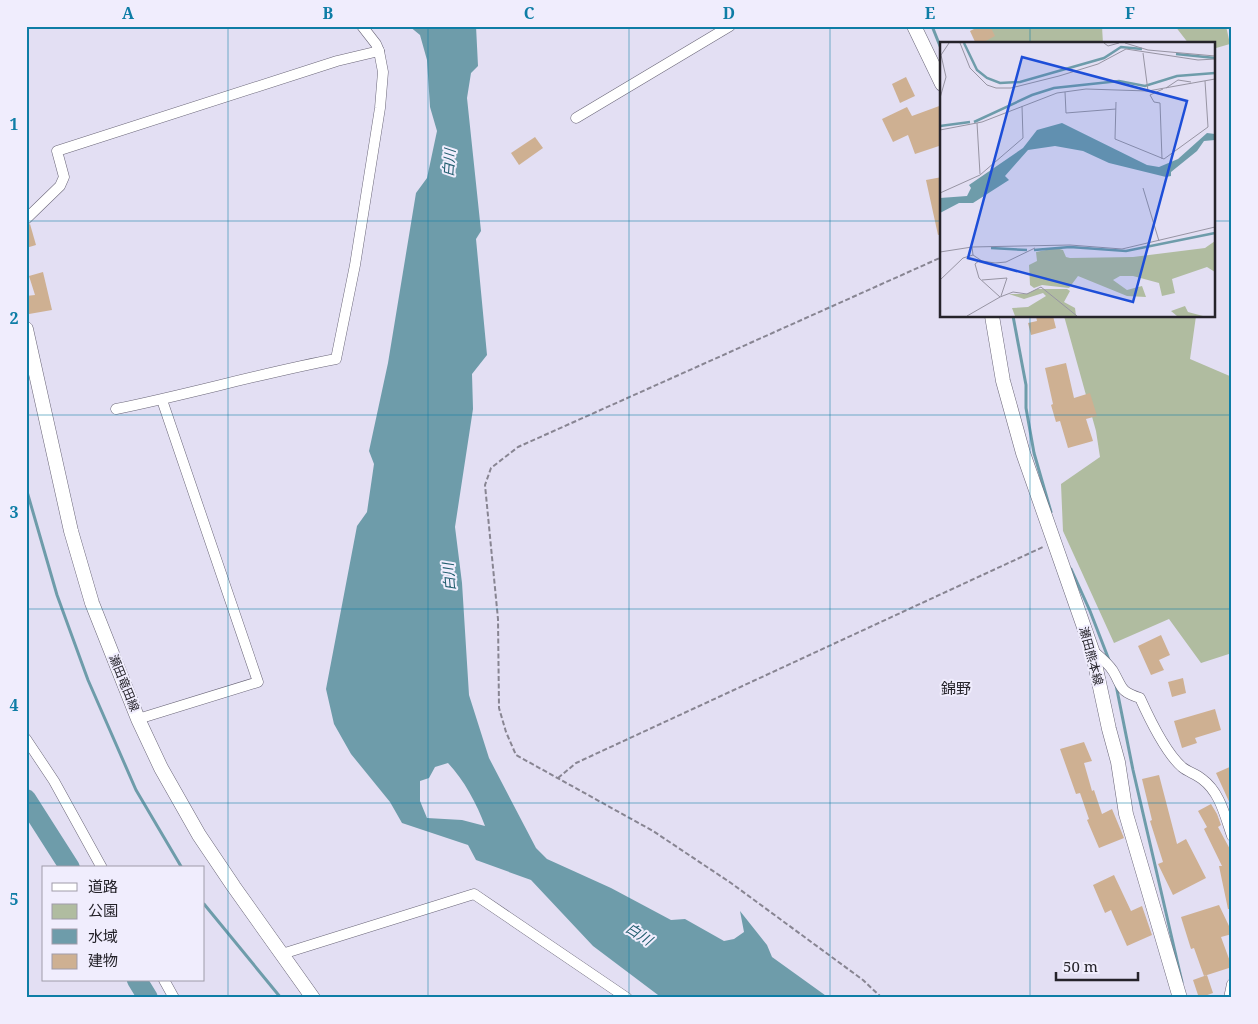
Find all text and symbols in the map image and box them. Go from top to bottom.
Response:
text: A [122,2,135,24]
text: B [323,2,334,24]
text: C [524,2,535,24]
text: D [723,2,735,24]
text: E [925,2,935,24]
text: F [1125,2,1135,24]
inset map [940,42,1216,318]
text: 1 [9,113,19,135]
water label: 白川 [438,146,459,178]
text: 2 [9,307,19,329]
text: 3 [9,501,19,523]
water label: 白川 [438,560,459,592]
street label: 瀬田熊本線 [1076,625,1107,687]
street label: 瀬田竜田線 [105,652,144,714]
district label: 錦野 [941,678,971,698]
text: 4 [9,694,19,716]
legend [42,866,205,982]
text: 道路 [88,876,118,896]
text: 5 [9,888,19,910]
text: 公園 [88,900,118,920]
water label: 白川 [622,918,658,950]
text: 水域 [88,926,118,946]
scale bar [1056,949,1138,981]
text: 建物 [88,950,118,970]
text: 50 m [1063,956,1098,976]

